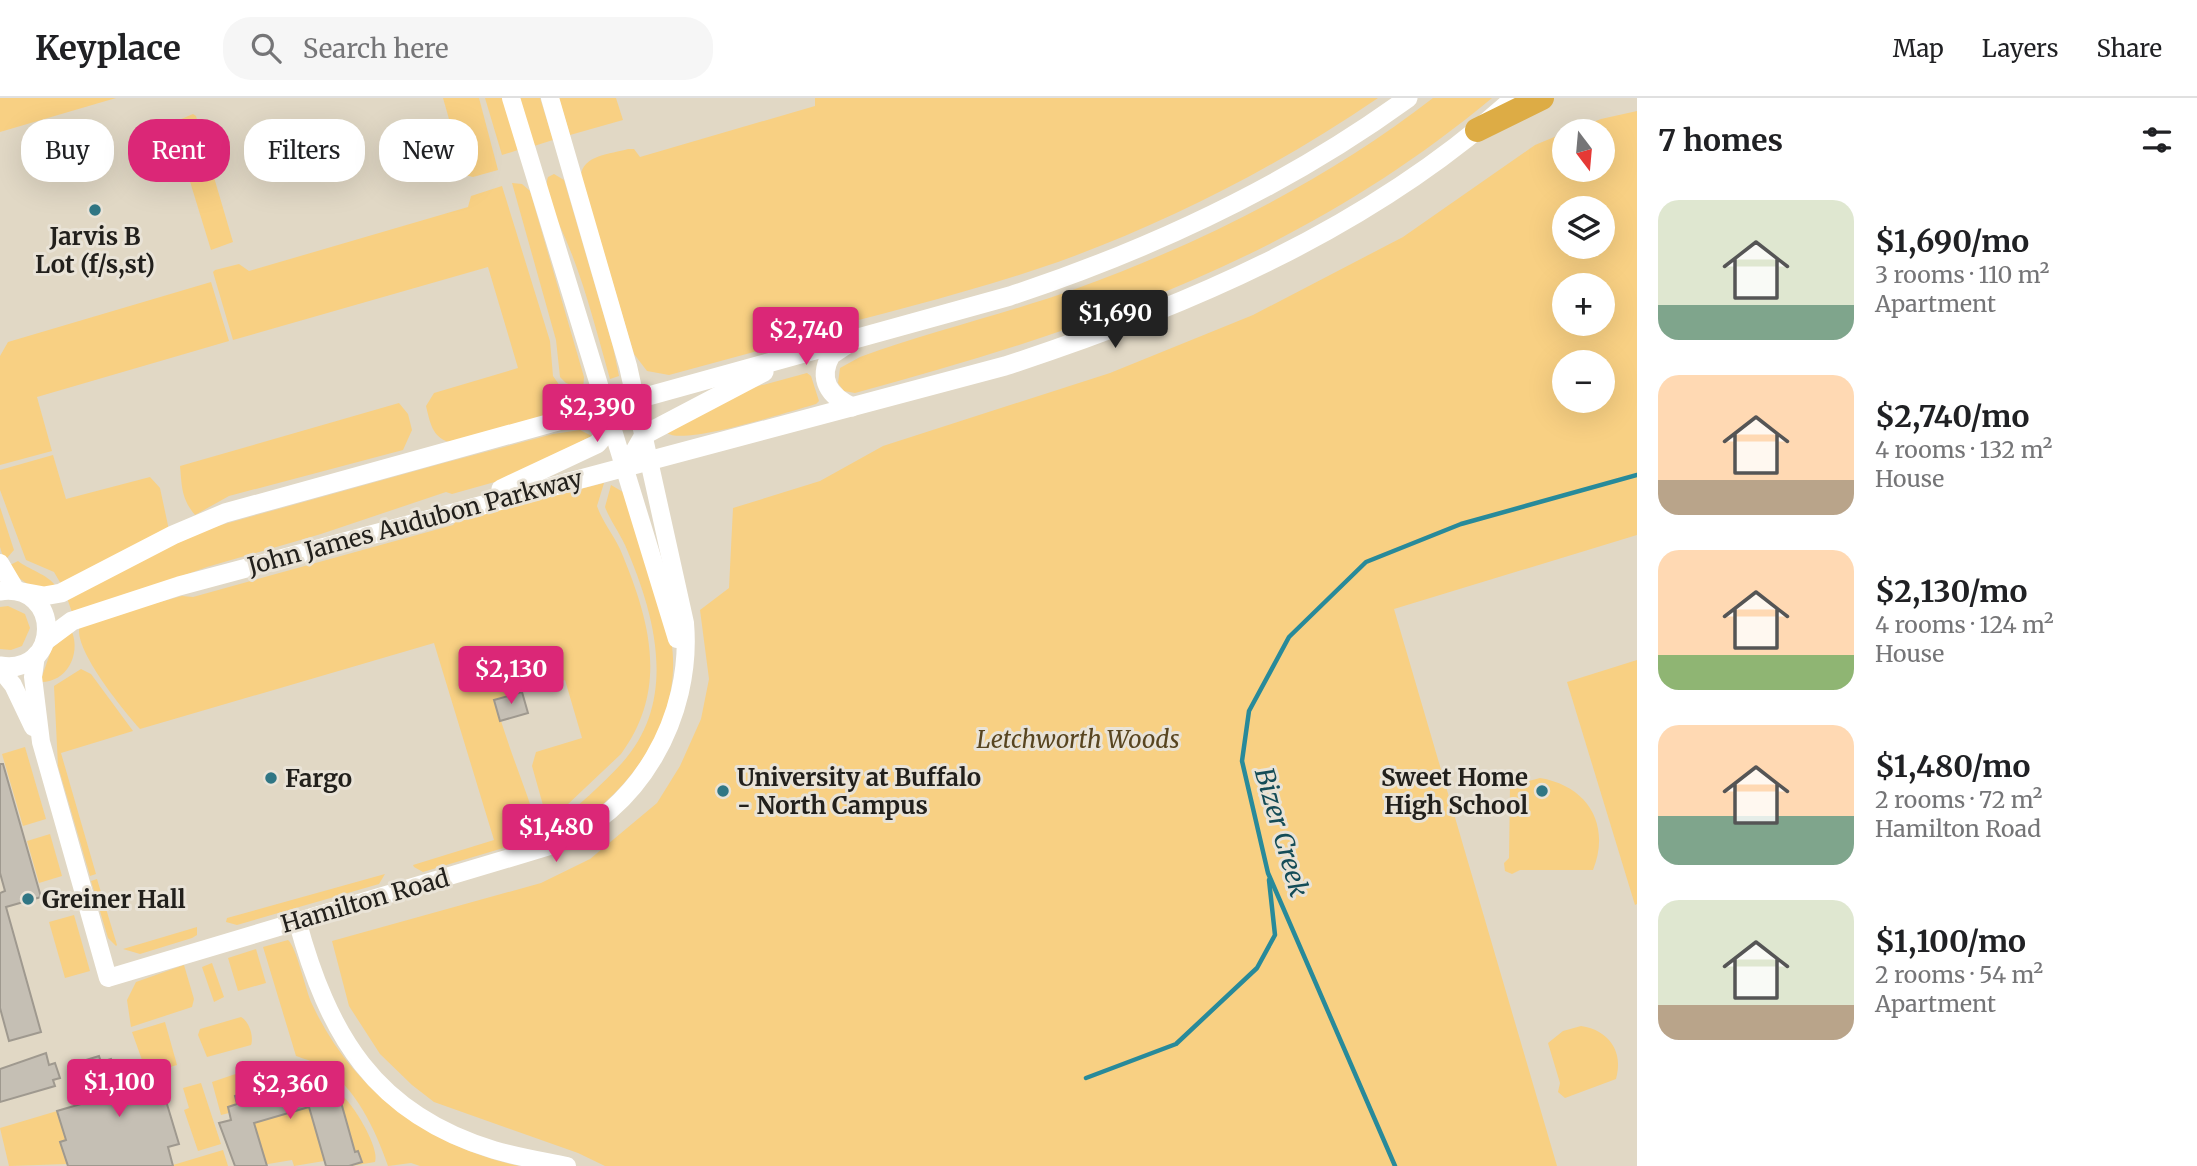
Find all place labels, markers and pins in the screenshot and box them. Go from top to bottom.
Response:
marker: Jarvis B Lot (f/s,st) [87,202,103,218]
place label: Jarvis B Lot (f/s,st) [35,221,155,280]
pin: $1,690 [1058,290,1172,350]
pin: $2,740 [749,308,863,367]
pin: $2,390 [540,384,654,444]
pin: $2,130 [454,646,568,706]
place label: University at Buffalo - North Campus [737,762,981,821]
place label: Sweet Home High School [1381,762,1528,821]
place label: Fargo [285,763,352,794]
marker: Fargo [263,770,279,786]
marker: University at Buffalo - North Campus [715,783,731,799]
marker: Sweet Home High School [1534,783,1550,799]
pin: $1,480 [499,804,613,864]
place label: Greiner Hall [42,884,186,915]
marker: Greiner Hall [20,891,36,907]
pin: $1,100 [62,1060,176,1119]
pin: $2,360 [233,1062,347,1121]

